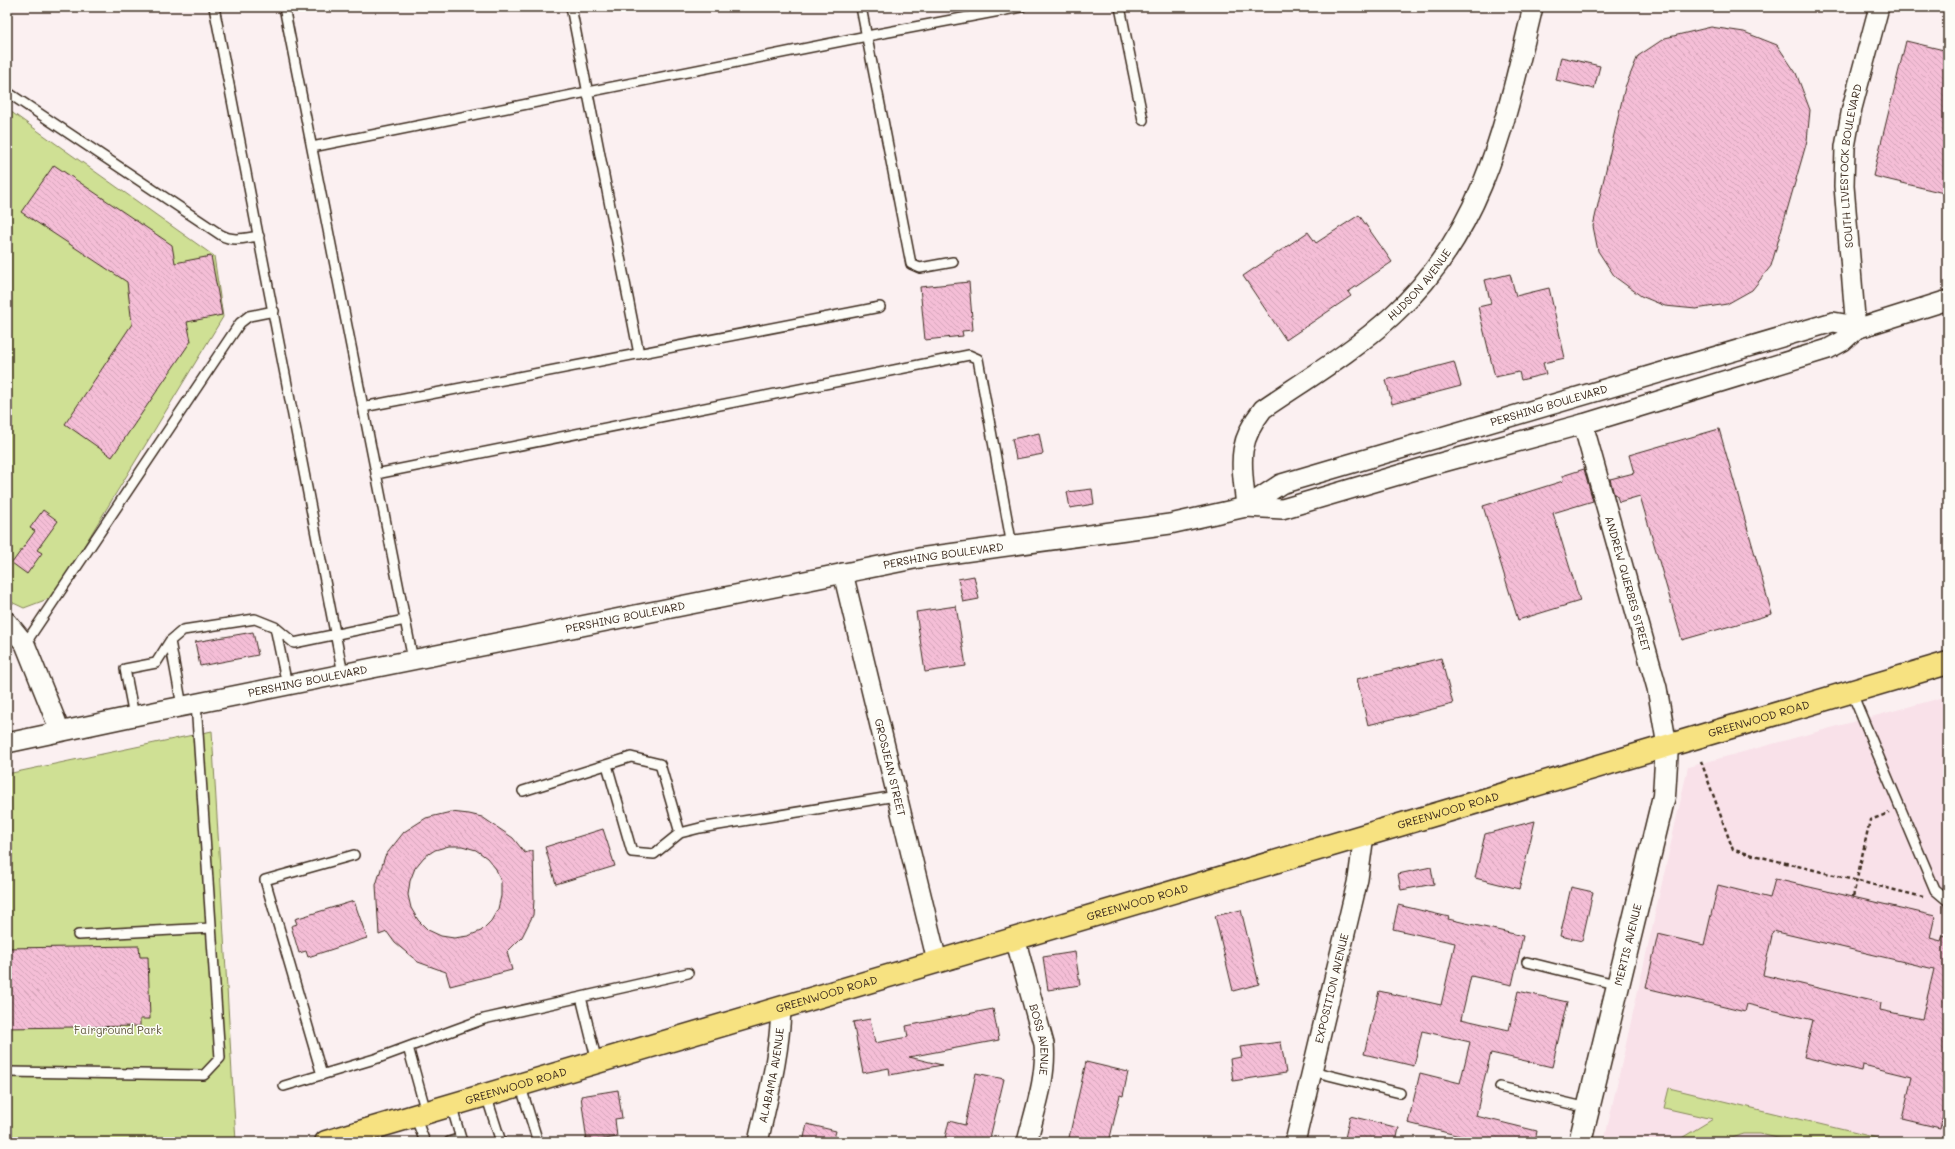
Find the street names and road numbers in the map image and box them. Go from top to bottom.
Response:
street label: SOUTH LIVESTOCK BOULEVARD [1836,82,1865,249]
street label: HUDSON AVENUE [1384,246,1454,324]
street label: PERSHING BOULEVARD [1488,381,1609,429]
street label: ANDREW QUERBES STREET [1602,514,1654,653]
street label: PERSHING BOULEVARD [882,539,1004,572]
street label: PERSHING BOULEVARD [564,597,686,636]
street label: PERSHING BOULEVARD [247,661,369,700]
street label: GREENWOOD ROAD [1706,696,1811,740]
street label: GROSJEAN STREET [872,717,910,818]
street label: GREENWOOD ROAD [1395,788,1500,832]
street label: GREENWOOD ROAD [1085,880,1190,924]
street label: MERTIS AVENUE [1610,902,1645,987]
street label: EXPOSITION AVENUE [1311,932,1352,1045]
street label: GREENWOOD ROAD [774,972,879,1016]
street label: BOSS AVENUE [1026,1002,1053,1076]
street label: ALABAMA AVENUE [755,1027,787,1124]
street label: GREENWOOD ROAD [463,1063,568,1108]

